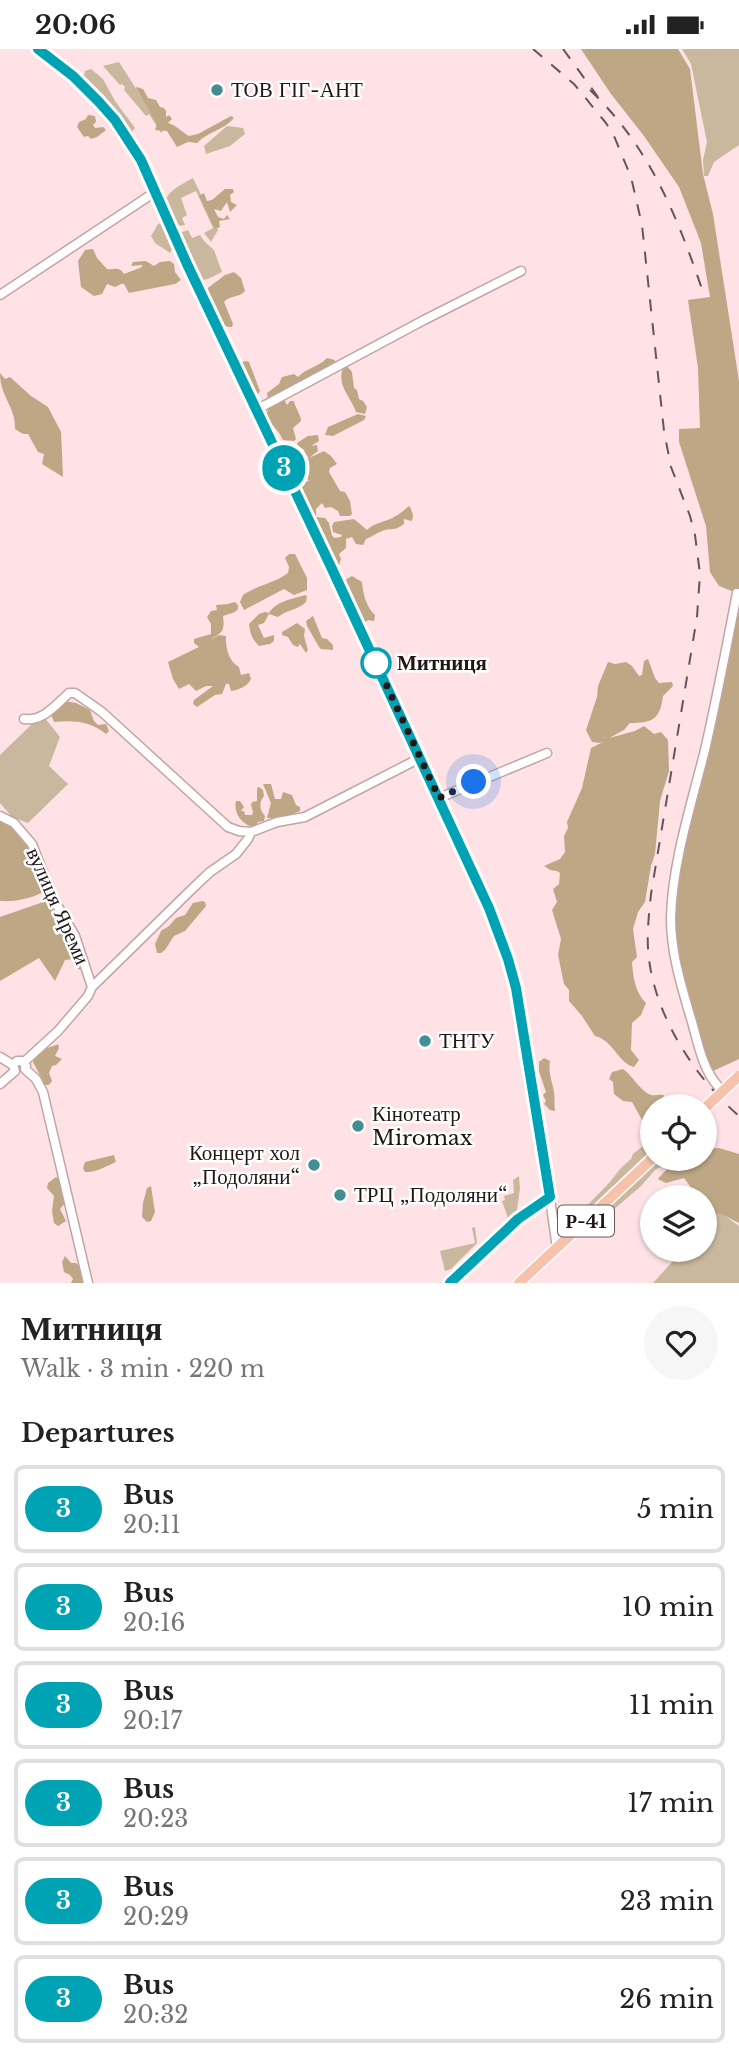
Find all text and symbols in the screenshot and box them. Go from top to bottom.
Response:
text: 20:06 [35,9,116,41]
place label: ТОВ ГІГ-АНТ [231,77,363,103]
marker: ТОВ ГІГ-АНТ [209,82,225,98]
line badge: 3 [261,445,307,491]
text: 3 [276,453,292,482]
marker: Митниця [361,648,391,678]
place label: Митниця [397,650,487,676]
your location [456,764,491,799]
street label: вулиця Яреми [21,843,95,969]
place label: ТНТУ [439,1028,495,1054]
marker: ТНТУ [417,1033,433,1049]
map controls [640,1094,717,1262]
button: locate [640,1094,717,1171]
place label: Кінотеатр Miromax [372,1101,473,1151]
marker: Кінотеатр Miromax [350,1118,366,1134]
place label: Концерт хол „Подоляни“ [189,1140,300,1190]
marker: Концерт хол „Подоляни“ [306,1157,322,1173]
place label: ТРЦ „Подоляни“ [354,1182,508,1208]
button: layers [640,1185,717,1262]
marker: ТРЦ „Подоляни“ [332,1187,348,1203]
road number: Р-41 [558,1205,614,1237]
button: heart [644,1306,718,1380]
text: Митниця [21,1308,162,1349]
text: Walk · 3 min · 220 m [21,1355,265,1383]
text: Departures [21,1417,175,1449]
text: Bus [123,1479,174,1511]
text: 5 min [637,1493,714,1525]
text: 3 [56,1494,71,1523]
text: 20:11 [123,1511,181,1539]
text: Bus [123,1577,174,1609]
text: 10 min [622,1591,714,1623]
text: 3 [56,1592,71,1621]
text: 20:16 [123,1609,185,1637]
text: Bus [123,1675,174,1707]
text: 11 min [629,1689,714,1721]
text: 3 [56,1690,71,1719]
text: 20:17 [123,1707,182,1735]
text: Bus [123,1773,174,1805]
text: 17 min [627,1787,714,1819]
text: 3 [56,1788,71,1817]
text: 20:23 [123,1805,188,1833]
text: Bus [123,1871,174,1903]
text: 23 min [620,1885,714,1917]
text: 3 [56,1886,71,1915]
text: 20:29 [123,1903,189,1931]
text: Bus [123,1969,174,2001]
text: 26 min [619,1983,714,2015]
text: 3 [56,1984,71,2013]
text: 20:32 [123,2001,188,2029]

